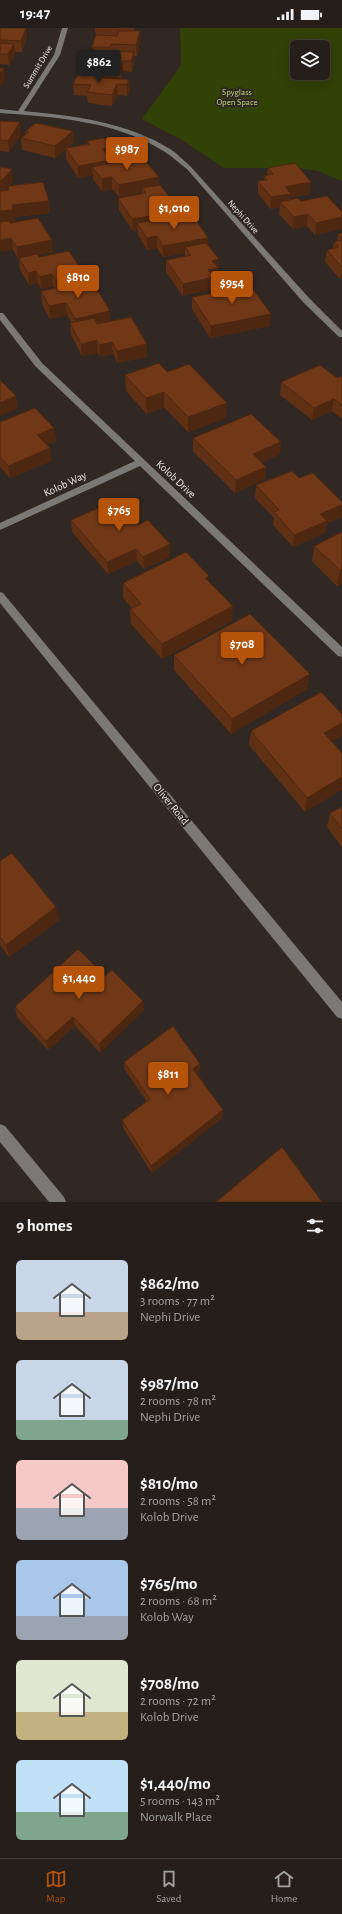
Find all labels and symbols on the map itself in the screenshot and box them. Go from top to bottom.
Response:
street label: Summit Drive [22,44,54,90]
pin: $862 [75,50,123,84]
park label: Spyglass Open Space [216,88,258,107]
pin: $987 [103,137,151,171]
pin: $1,010 [141,196,207,230]
street label: Nephi Drive [226,198,260,236]
pin: $810 [54,265,102,299]
pin: $954 [208,271,256,305]
street label: Kolob Drive [154,458,198,500]
street label: Kolob Way [42,469,88,499]
pin: $765 [95,498,143,532]
pin: $708 [218,632,266,666]
street label: Oliver Road [151,781,191,827]
pin: $1,440 [46,966,112,1000]
pin: $811 [144,1062,192,1096]

